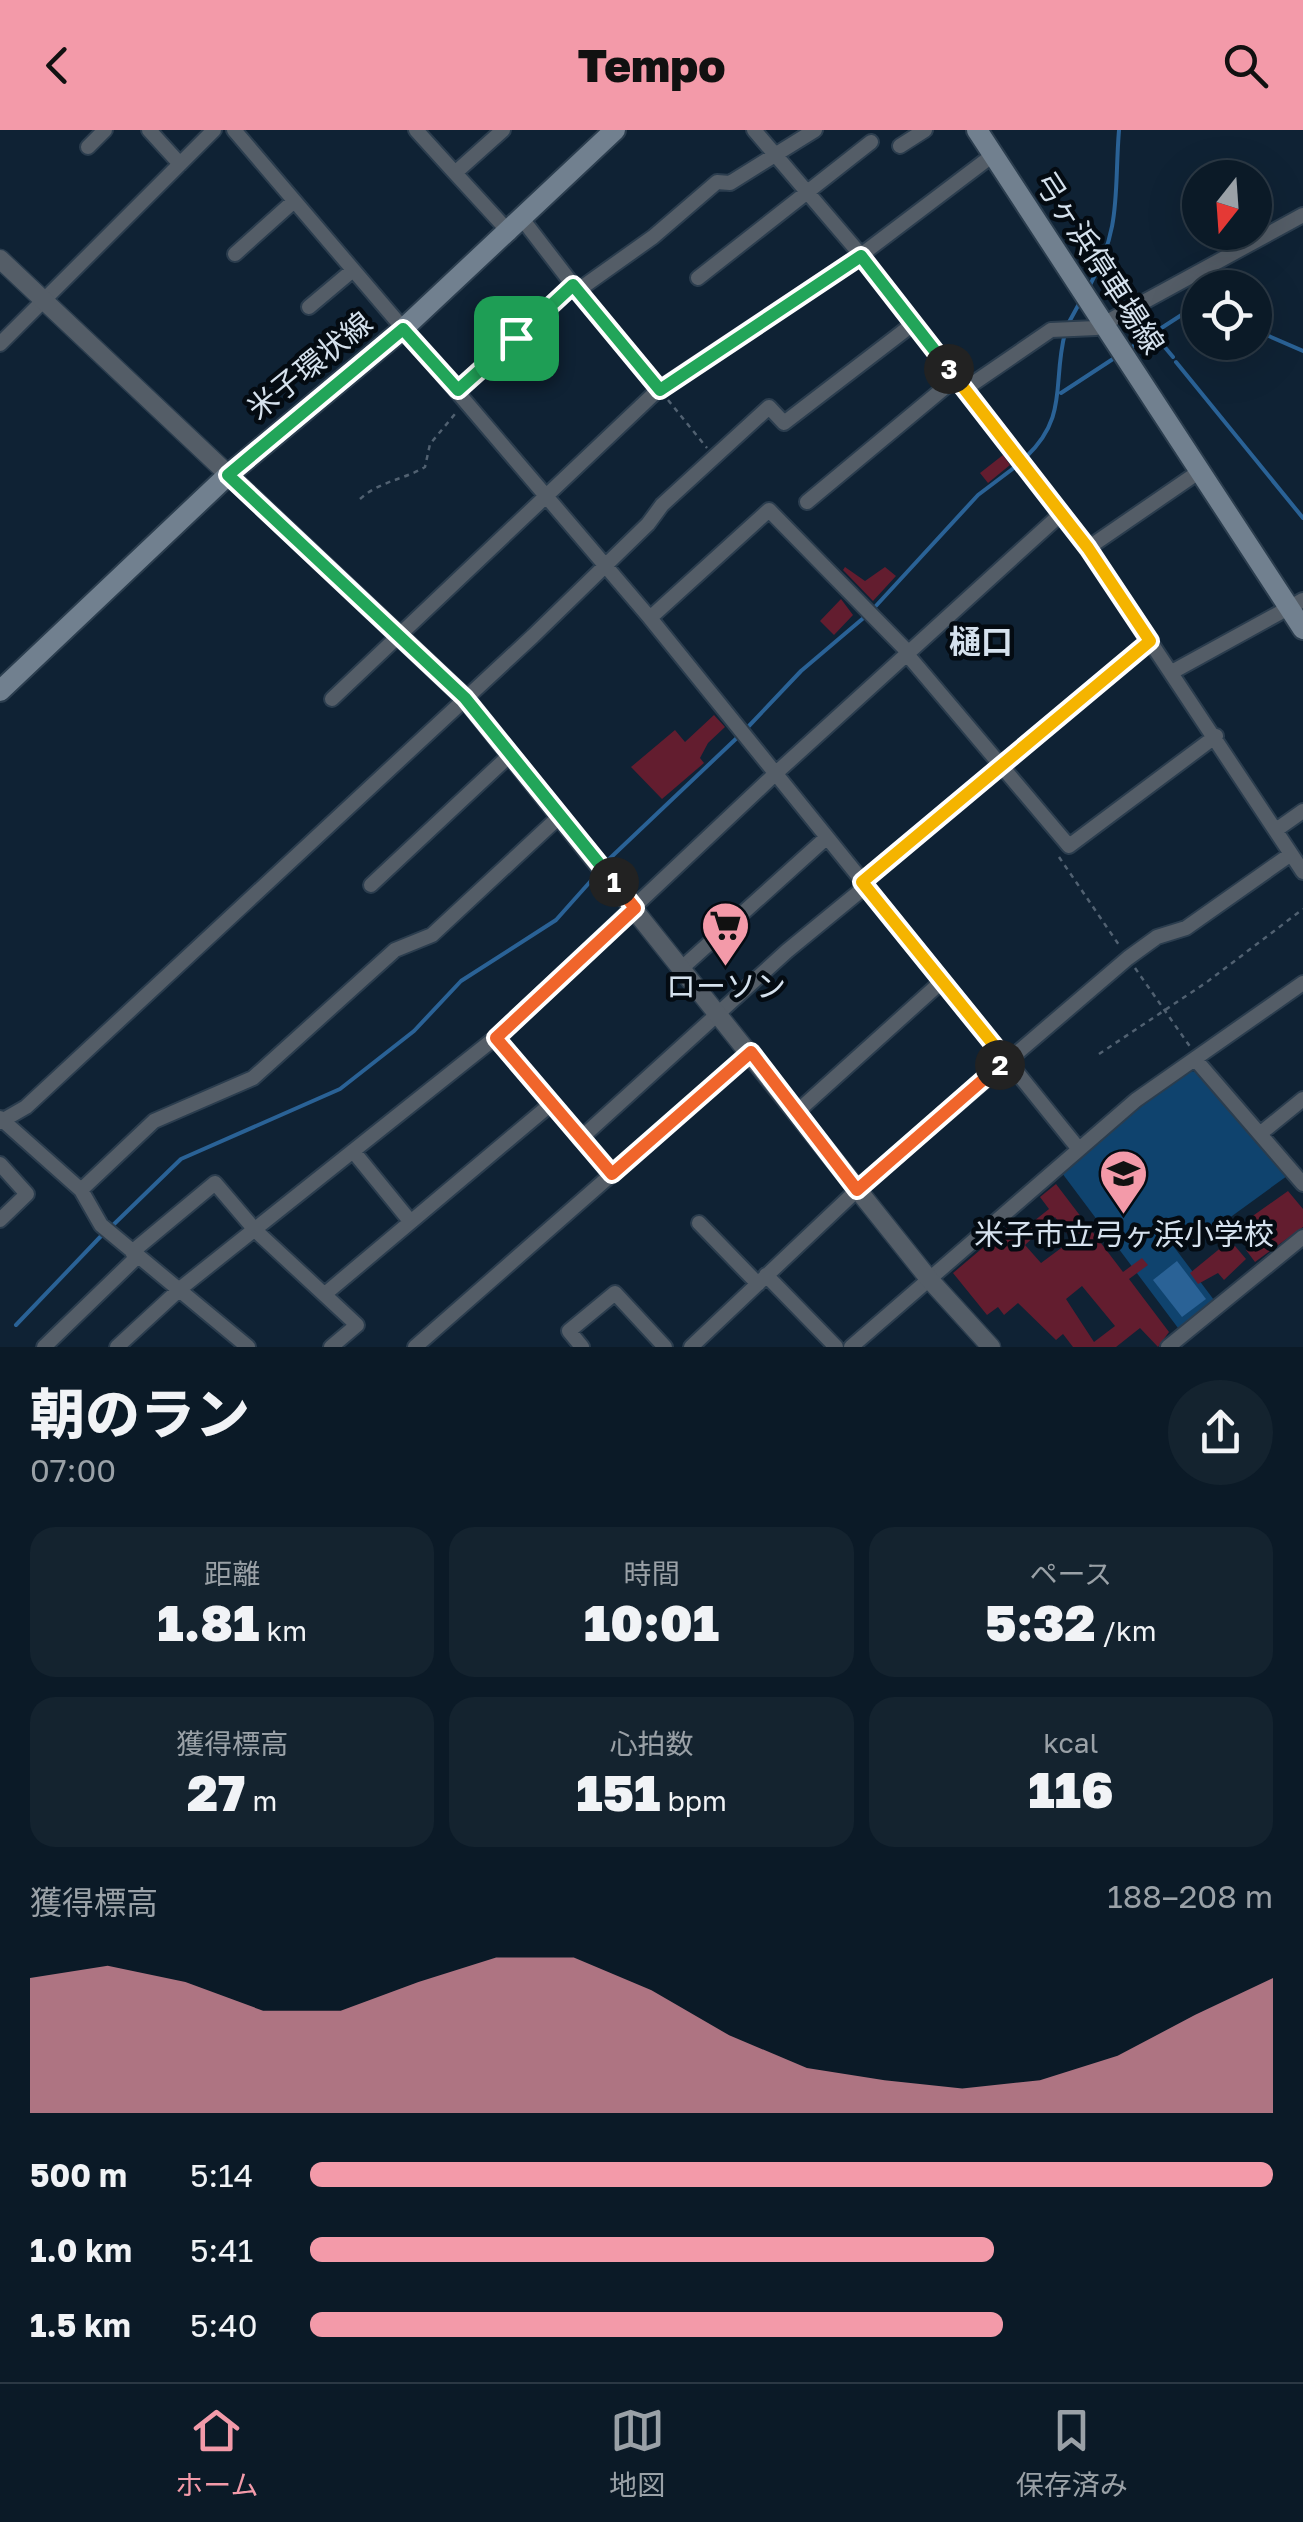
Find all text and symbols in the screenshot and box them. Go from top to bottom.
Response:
icon: back [30,38,85,93]
text: Tempo [578,38,725,92]
icon: search [1218,38,1273,93]
north arrow [1182,160,1272,250]
map controls [1182,160,1272,360]
street label: 弓ヶ浜停車場線 [1028,165,1172,360]
button: locate [1182,270,1272,360]
pin [474,296,559,381]
street label: 米子環状線 [240,304,379,426]
icon: arrive [489,311,544,366]
pin: 3 [924,344,974,394]
text: 3 [940,352,958,385]
district label: 樋口 [949,622,1013,660]
pin: 1 [589,857,639,907]
text: 1 [607,865,621,898]
supermarket icon: ローソン [700,900,752,968]
place label: ローソン [666,968,786,1004]
pin: 2 [975,1040,1025,1090]
text: 2 [991,1048,1009,1081]
school or university icon: 米子市立弓ヶ浜小学校 [1098,1148,1150,1216]
place label: 米子市立弓ヶ浜小学校 [974,1216,1274,1252]
text: 朝のラン [30,1380,250,1446]
button: share [1168,1380,1273,1485]
text: 07:00 [30,1451,116,1489]
text: 距離 [204,1557,260,1590]
text: 時間 [623,1557,680,1590]
text: ペース [1030,1557,1112,1590]
text: 1.81 [157,1592,259,1652]
text: 10:01 [584,1592,719,1652]
text: 5:32 [985,1592,1096,1652]
text: km [259,1614,307,1647]
text: /km [1096,1614,1157,1647]
text: kcal [1043,1726,1098,1759]
text: 獲得標高 [176,1727,288,1760]
text: 心拍数 [609,1727,694,1760]
text: 116 [1028,1759,1113,1819]
text: 27 [187,1762,245,1822]
text: 151 [576,1762,661,1822]
text: m [245,1784,277,1817]
text: bpm [661,1784,727,1817]
text: 188–208 m [1107,1877,1273,1915]
text: 獲得標高 [30,1883,158,1921]
text: 500 m [30,2156,127,2194]
text: 5:14 [190,2156,253,2194]
text: 1.0 km [30,2231,132,2269]
text: 5:41 [190,2231,253,2269]
text: 1.5 km [30,2306,131,2344]
text: 5:40 [190,2306,258,2344]
tab: ホーム [175,2403,258,2503]
tab: 地図 [609,2403,665,2503]
tab: 保存済み [1016,2403,1128,2503]

